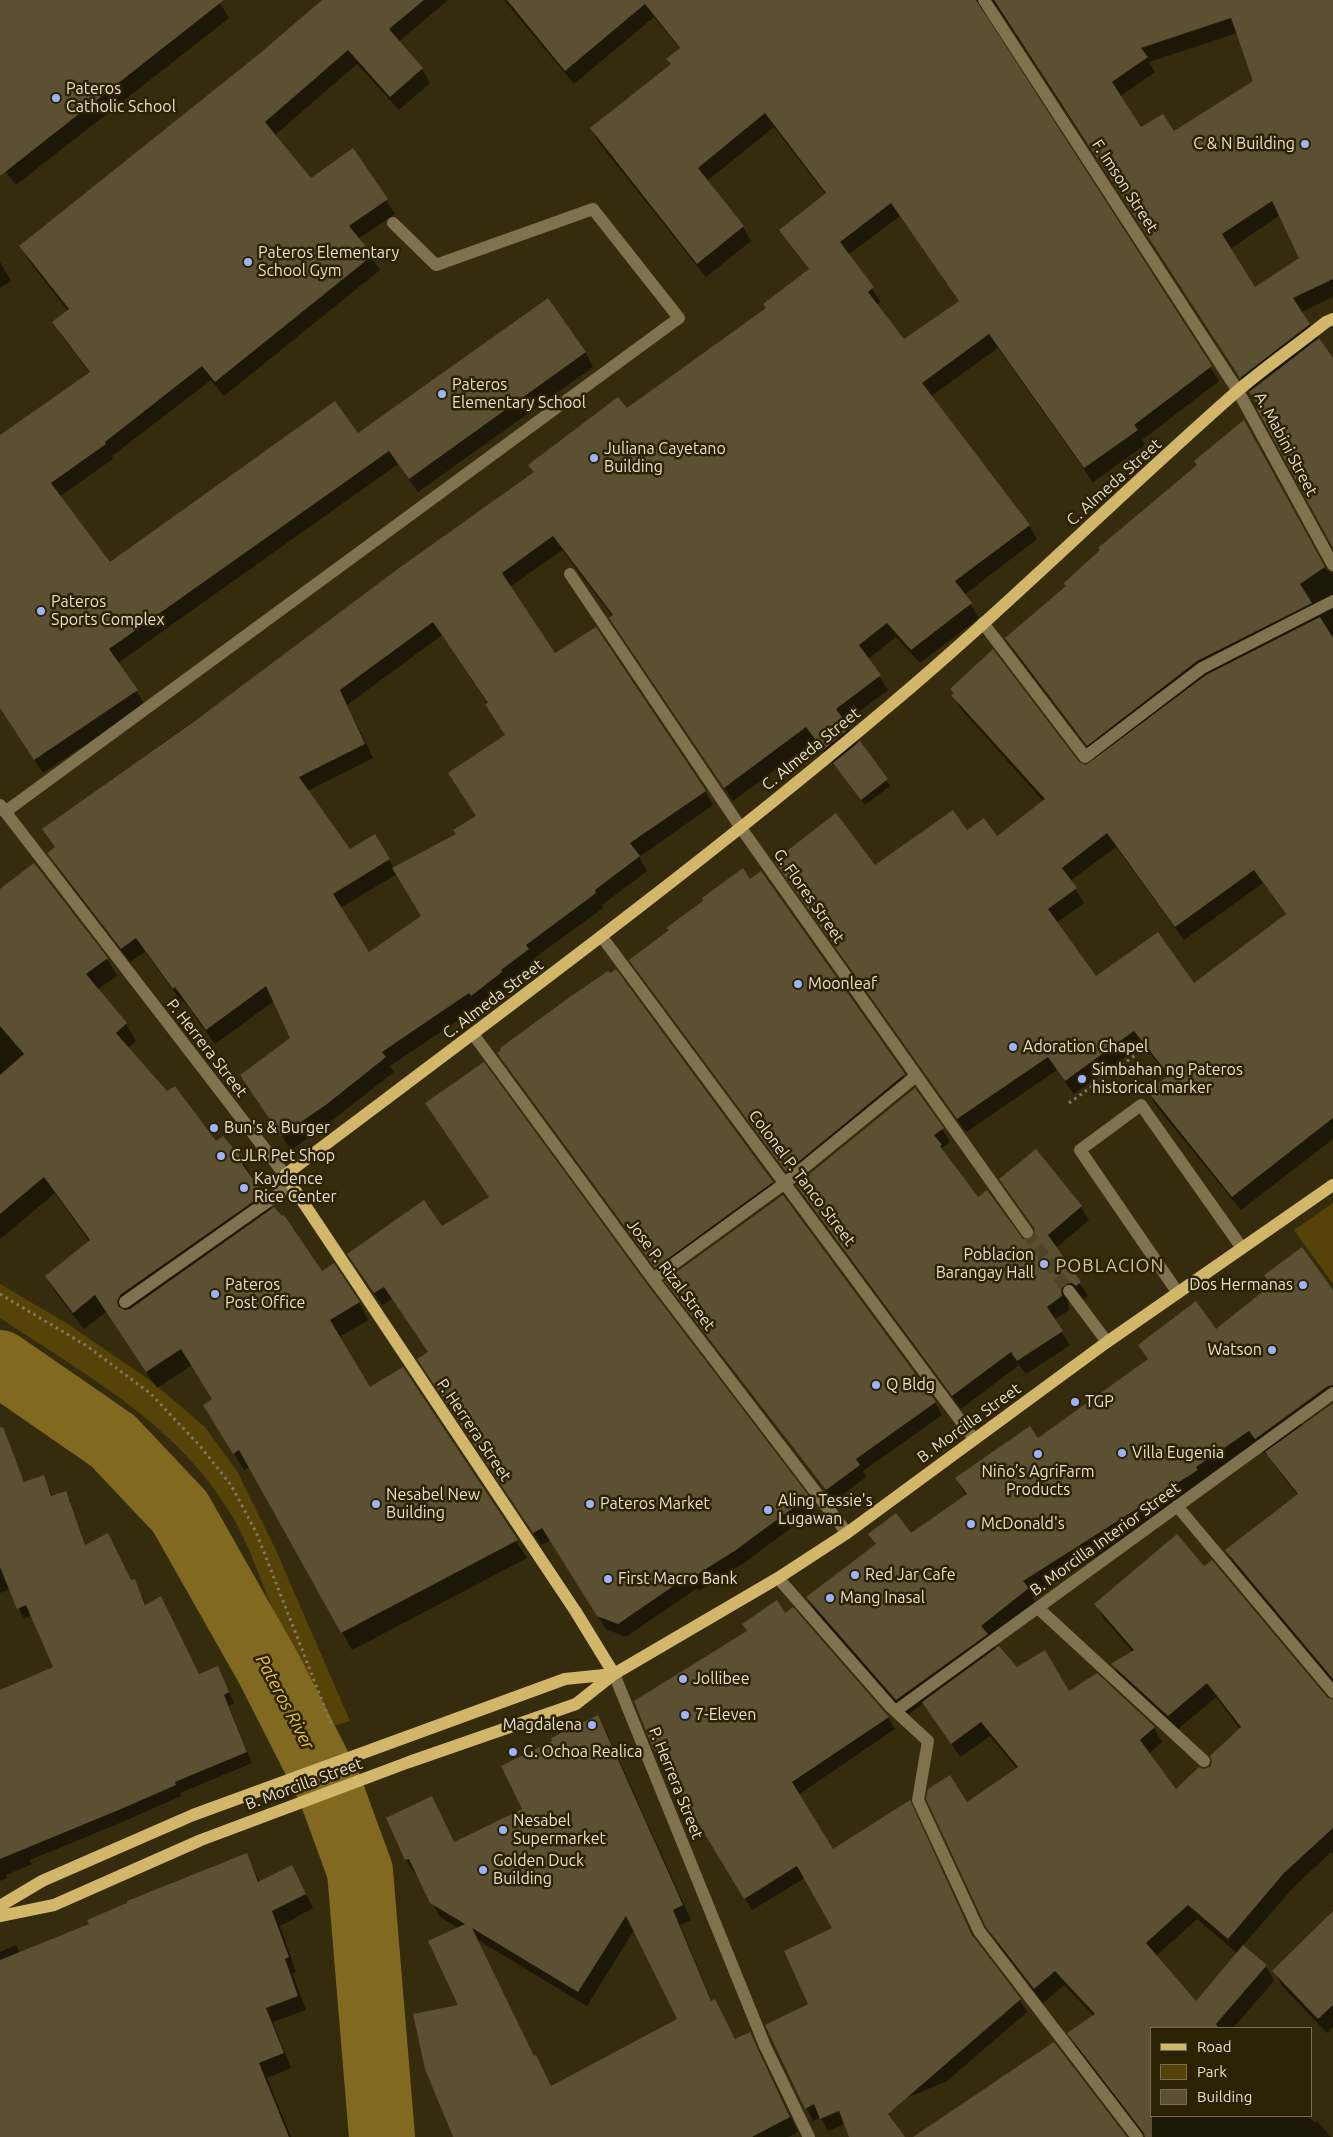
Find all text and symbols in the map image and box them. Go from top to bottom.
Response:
place label: Pateros Catholic School [66,79,176,117]
marker: Pateros Catholic School [50,92,62,104]
place label: C & N Building [1193,134,1295,154]
street label: F. Imson Street [1088,136,1162,236]
marker: C & N Building [1299,138,1311,150]
place label: Pateros Elementary School Gym [258,243,399,281]
marker: Pateros Elementary School Gym [242,256,254,268]
place label: Pateros Elementary School [452,375,586,413]
marker: Pateros Elementary School [436,388,448,400]
street label: A. Mabini Street [1250,389,1322,499]
street label: C. Almeda Street [1063,434,1165,530]
place label: Juliana Cayetano Building [604,439,726,477]
marker: Juliana Cayetano Building [588,452,600,464]
place label: Pateros Sports Complex [51,592,164,630]
marker: Pateros Sports Complex [35,605,47,617]
street label: C. Almeda Street [758,703,864,795]
street label: G. Flores Street [769,845,849,947]
street label: C. Almeda Street [439,955,547,1043]
place label: Moonleaf [808,974,877,994]
marker: Moonleaf [792,978,804,990]
street label: P. Herrera Street [163,995,251,1101]
place label: Adoration Chapel [1023,1037,1148,1057]
marker: Adoration Chapel [1007,1041,1019,1053]
place label: Simbahan ng Pateros historical marker [1092,1060,1243,1098]
marker: Simbahan ng Pateros historical marker [1076,1073,1088,1085]
street label: Colonel P. Tanco Street [745,1106,859,1250]
place label: Bun's & Burger [224,1118,330,1138]
marker: Bun's & Burger [208,1122,220,1134]
place label: CJLR Pet Shop [231,1146,335,1166]
marker: CJLR Pet Shop [215,1150,227,1162]
place label: Kaydence Rice Center [254,1169,337,1207]
marker: Kaydence Rice Center [238,1182,250,1194]
street label: Jose P. Rizal Street [623,1216,719,1334]
place label: Poblacion Barangay Hall [936,1245,1034,1283]
district label: POBLACION [1054,1255,1166,1277]
marker: Poblacion Barangay Hall [1038,1258,1050,1270]
place label: Pateros Post Office [225,1275,305,1313]
place label: Dos Hermanas [1189,1275,1293,1295]
marker: Dos Hermanas [1297,1279,1309,1291]
marker: Pateros Post Office [209,1288,221,1300]
place label: Watson [1208,1340,1262,1360]
marker: Watson [1266,1344,1278,1356]
street label: P. Herrera Street [433,1375,515,1485]
place label: Q Bldg [886,1375,935,1395]
marker: Q Bldg [870,1379,882,1391]
street label: B. Morcilla Street [913,1379,1025,1467]
place label: TGP [1085,1392,1114,1412]
marker: TGP [1069,1396,1081,1408]
place label: Villa Eugenia [1132,1443,1224,1463]
marker: Villa Eugenia [1116,1447,1128,1459]
marker: Niño’s AgriFarm Products [1032,1448,1044,1460]
place label: Niño’s AgriFarm Products [981,1462,1095,1500]
street label: B. Morcilla Interior Street [1026,1478,1184,1600]
place label: Nesabel New Building [386,1485,480,1523]
place label: Aling Tessie's Lugawan [778,1491,873,1529]
place label: Pateros Market [600,1494,710,1514]
marker: Nesabel New Building [370,1498,382,1510]
marker: Pateros Market [584,1498,596,1510]
marker: Aling Tessie's Lugawan [762,1504,774,1516]
place label: McDonald's [981,1514,1065,1534]
marker: McDonald's [965,1518,977,1530]
place label: Red Jar Cafe [865,1565,956,1585]
place label: First Macro Bank [618,1569,738,1589]
marker: Red Jar Cafe [849,1569,861,1581]
marker: First Macro Bank [602,1573,614,1585]
place label: Mang Inasal [840,1588,925,1608]
marker: Mang Inasal [824,1592,836,1604]
water label: Pateros River [251,1651,319,1753]
place label: Jollibee [693,1669,750,1689]
marker: Jollibee [677,1673,689,1685]
place label: 7-Eleven [695,1705,756,1725]
marker: 7-Eleven [679,1709,691,1721]
place label: Magdalena [503,1715,582,1735]
marker: Magdalena [586,1719,598,1731]
street label: P. Herrera Street [645,1724,707,1842]
place label: G. Ochoa Realica [523,1742,642,1762]
marker: G. Ochoa Realica [507,1746,519,1758]
street label: B. Morcilla Street [243,1754,365,1814]
place label: Nesabel Supermarket [513,1811,606,1849]
marker: Nesabel Supermarket [497,1824,509,1836]
place label: Golden Duck Building [493,1851,584,1889]
marker: Golden Duck Building [477,1864,489,1876]
legend [1150,2027,1313,2117]
text: Road [1197,2038,1232,2055]
text: Park [1197,2063,1227,2080]
text: Building [1197,2088,1252,2105]

